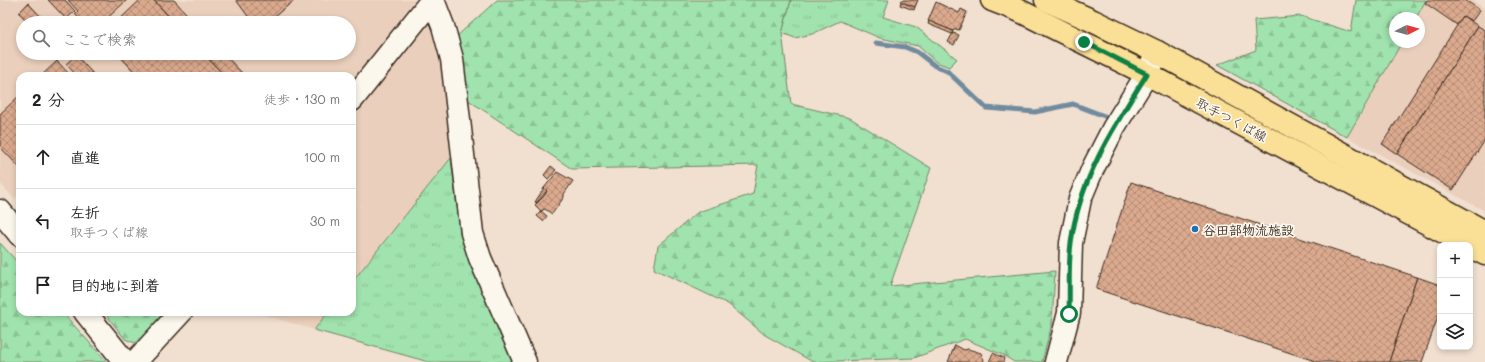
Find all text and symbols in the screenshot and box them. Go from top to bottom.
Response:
north arrow [1389,12,1425,48]
search box [16,16,356,60]
icon: search [30,27,52,49]
text: ここで検索 [62,29,137,49]
route end [1075,33,1093,51]
text: 2 分 [32,88,65,110]
text: 徒歩 · 130 m [264,90,340,107]
street label: 取手つくば線 [1194,93,1271,145]
icon: ahead [32,146,54,168]
text: 直進 [70,147,100,167]
text: 100 m [304,148,340,165]
text: 左折 [70,202,100,222]
icon: left [32,210,54,232]
text: 30 m [310,212,340,229]
place label: 谷田部物流施設 [1203,221,1294,238]
text: 取手つくば線 [70,223,148,240]
marker: 谷田部物流施設 [1190,224,1200,234]
map controls [1437,242,1473,350]
button: + [1437,242,1473,278]
icon: arrive [32,274,54,296]
text: 目的地に到着 [70,275,160,295]
button: − [1437,278,1473,314]
route start [1060,305,1078,323]
button: layers [1437,314,1473,350]

